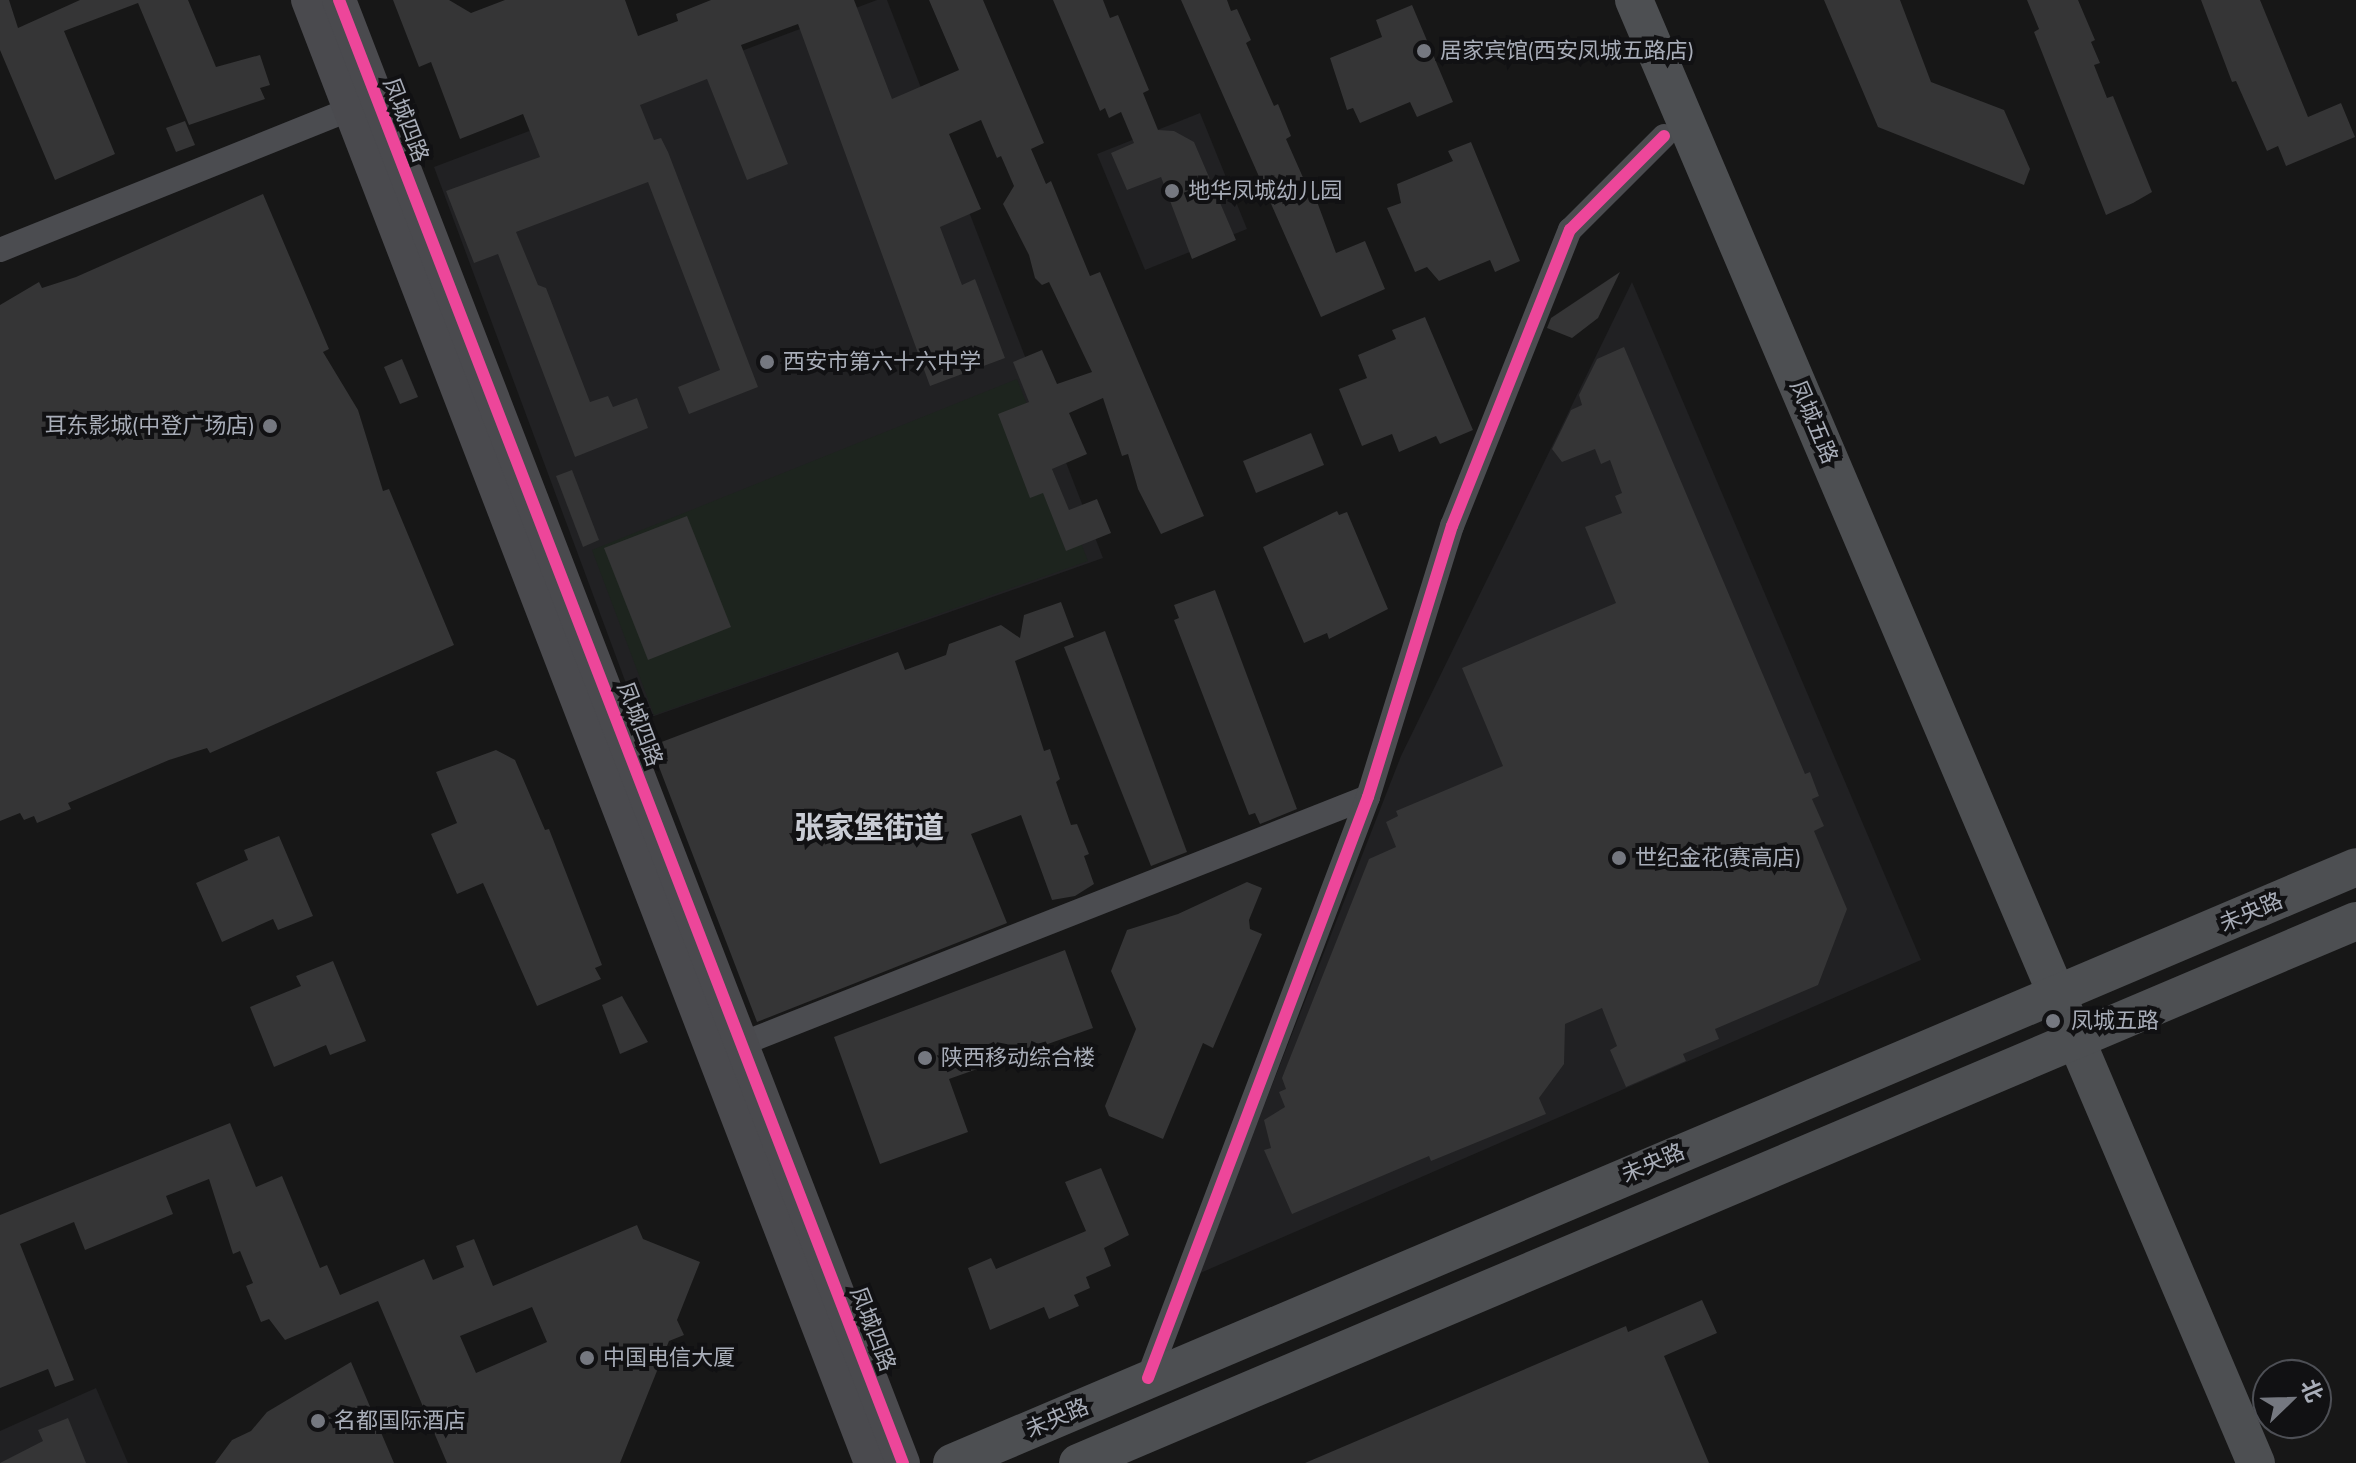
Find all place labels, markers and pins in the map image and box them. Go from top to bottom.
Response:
place label: 居家宾馆(西安凤城五路店) [1440,38,1694,64]
marker: 居家宾馆(西安凤城五路店) [1415,42,1433,60]
place label: 地华凤城幼儿园 [1188,178,1342,204]
marker: 地华凤城幼儿园 [1163,182,1181,200]
place label: 西安市第六十六中学 [783,349,981,375]
marker: 西安市第六十六中学 [758,353,776,371]
place label: 耳东影城(中登广场店) [44,413,254,439]
marker: 耳东影城(中登广场店) [261,417,279,435]
place label: 世纪金花(赛高店) [1635,845,1801,871]
marker: 世纪金花(赛高店) [1610,849,1628,867]
place label: 凤城五路 [2071,1008,2159,1034]
marker: 凤城五路 [2042,1010,2064,1032]
place label: 陕西移动综合楼 [941,1045,1095,1071]
marker: 陕西移动综合楼 [916,1049,934,1067]
place label: 中国电信大厦 [603,1345,735,1371]
marker: 中国电信大厦 [578,1349,596,1367]
place label: 名都国际酒店 [334,1408,466,1434]
marker: 名都国际酒店 [309,1412,327,1430]

